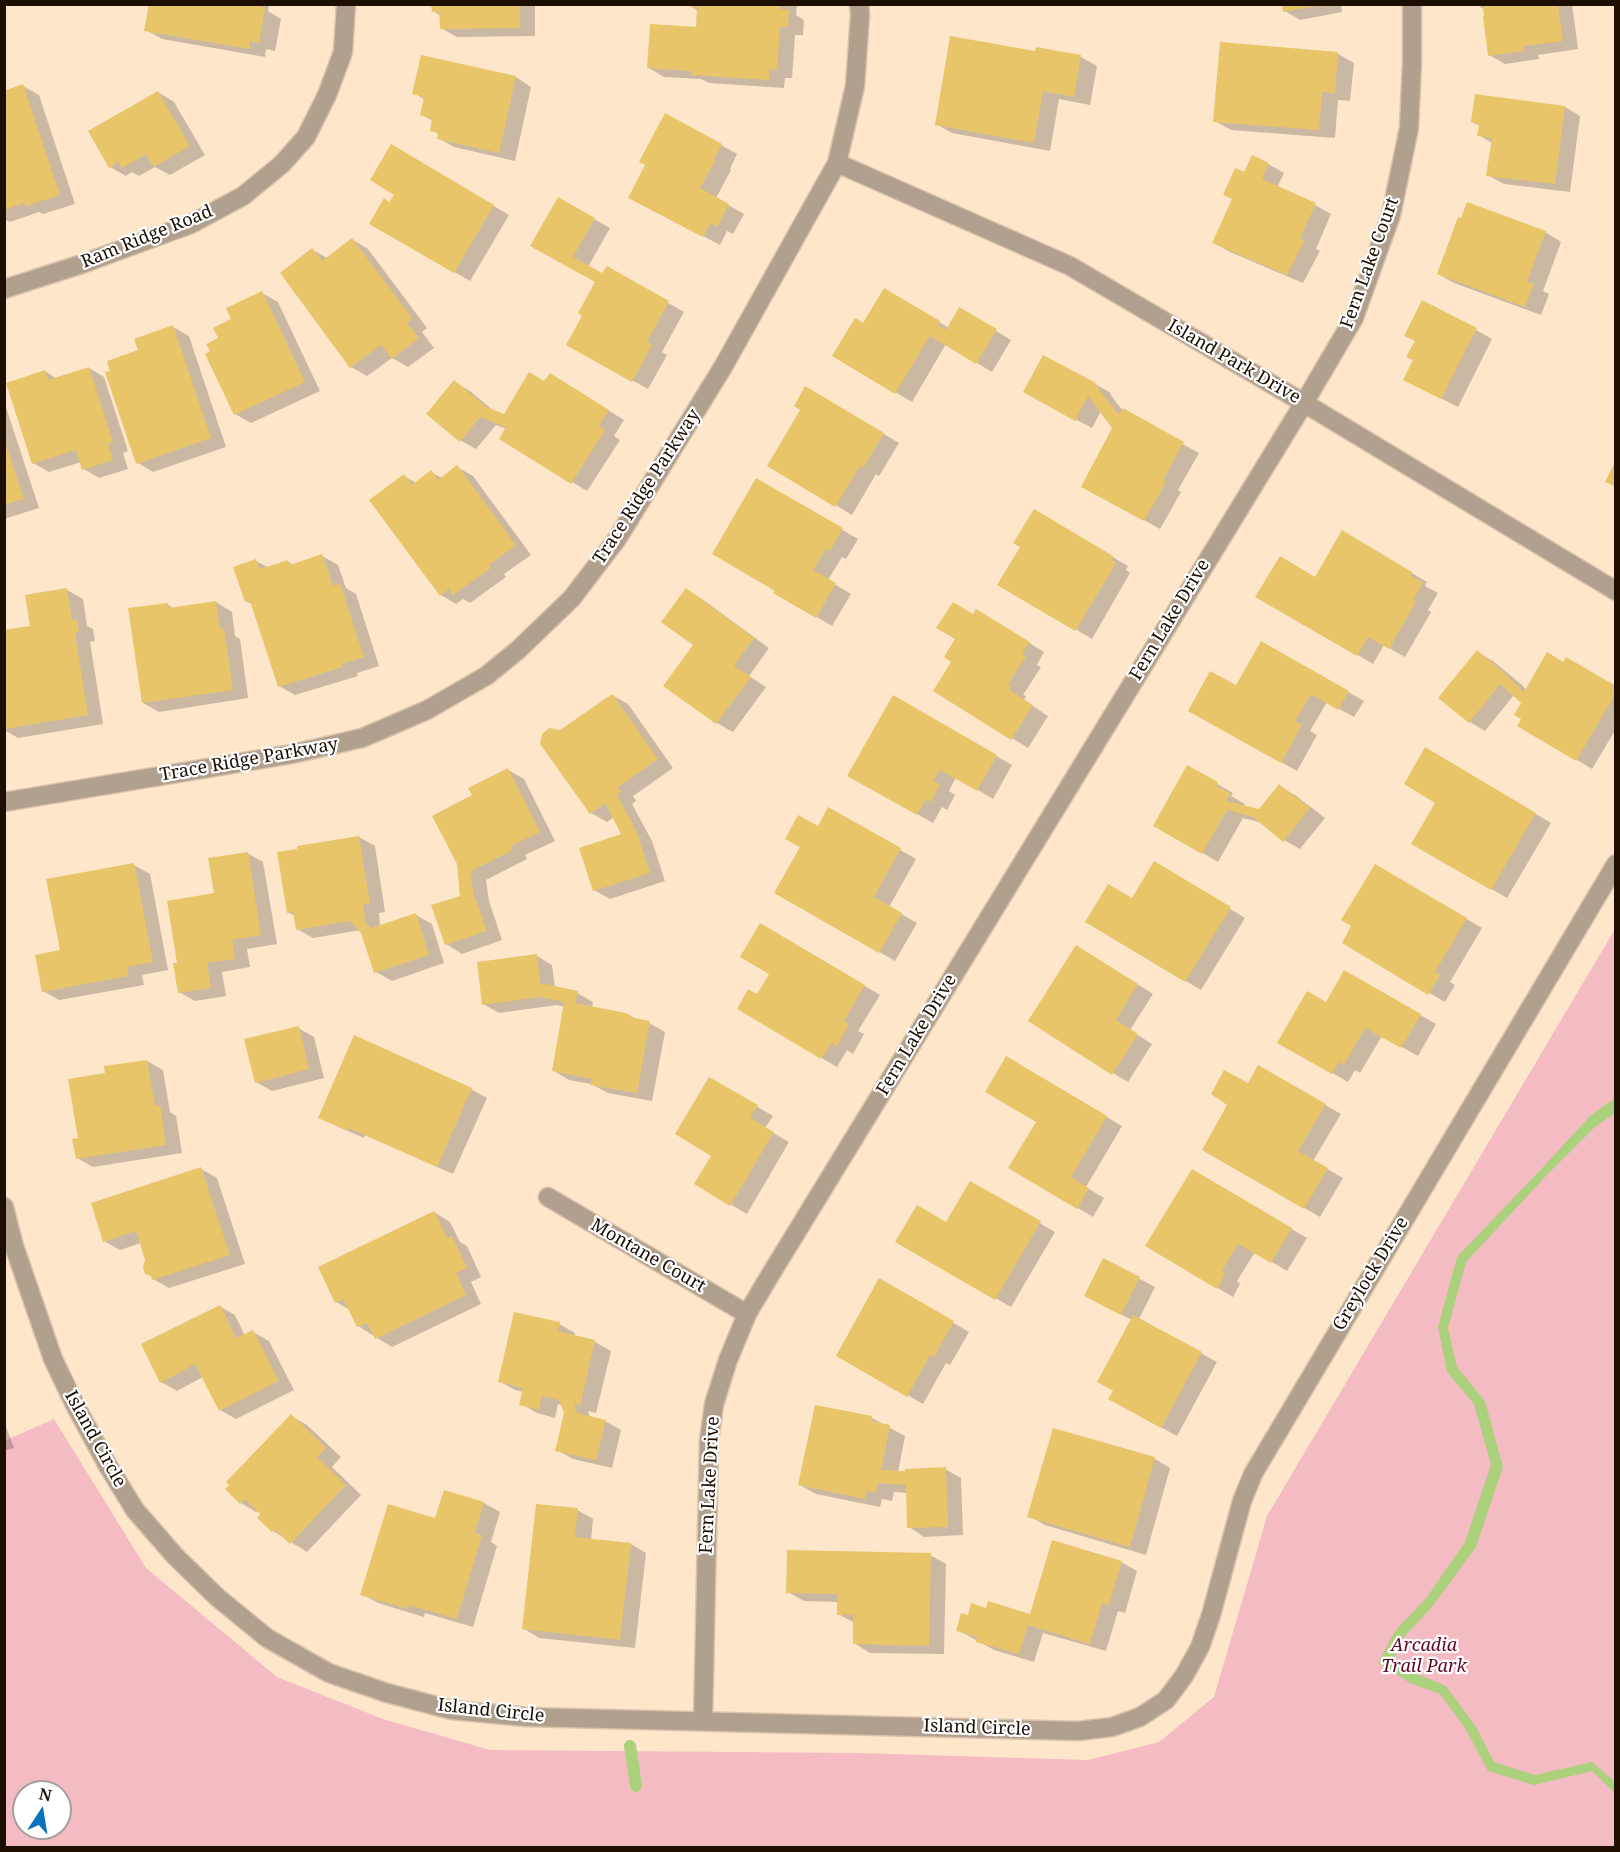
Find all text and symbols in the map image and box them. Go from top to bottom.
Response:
street label: Fern Lake Court [1336,195,1404,331]
street label: Ram Ridge Road [78,201,216,273]
street label: Island Park Drive [1164,315,1304,409]
street label: Trace Ridge Parkway [589,405,705,569]
street label: Fern Lake Drive [1125,556,1215,684]
street label: Trace Ridge Parkway [158,734,340,786]
street label: Fern Lake Drive [872,971,962,1099]
street label: Greylock Drive [1329,1213,1413,1335]
street label: Montane Court [587,1214,709,1298]
street label: Island Circle [60,1387,130,1491]
street label: Fern Lake Drive [696,1416,724,1554]
park label: Arcadia Trail Park [1381,1635,1467,1678]
street label: Island Circle [437,1695,545,1727]
street label: Island Circle [923,1715,1031,1741]
north arrow [12,1780,72,1840]
text: N [37,1782,54,1806]

